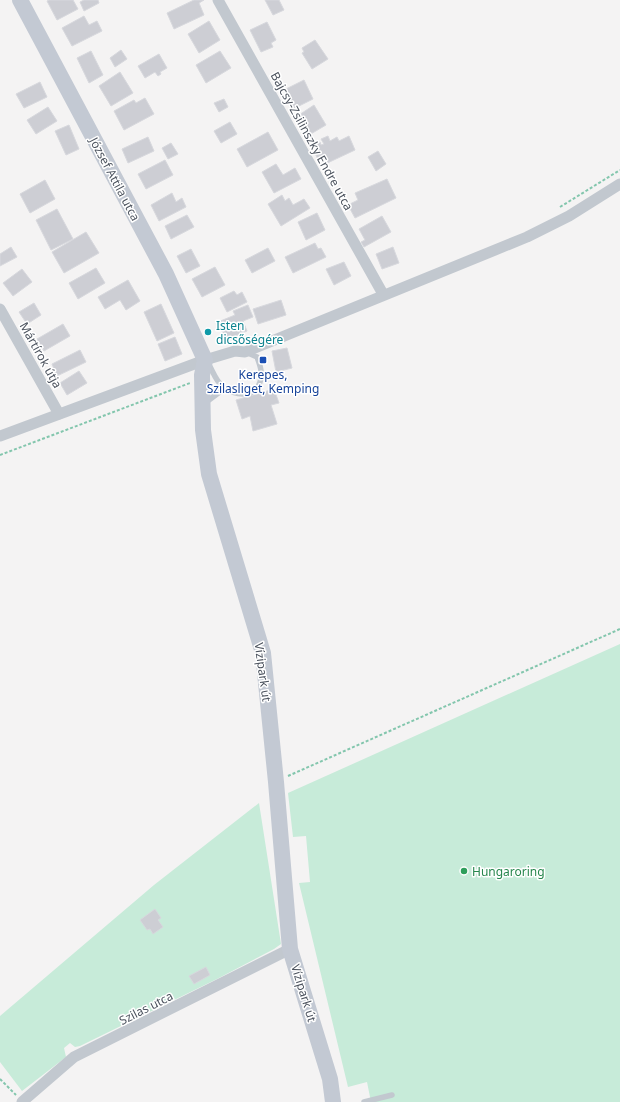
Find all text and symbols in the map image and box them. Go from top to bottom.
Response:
street label: Bajcsy-Zsilinszky Endre utca [267,69,357,213]
street label: József Attila utca [85,133,144,224]
place label: Isten dicsőségére [216,317,284,348]
street label: Mártírok útja [16,319,66,391]
marker: Isten dicsőségére [203,327,213,337]
marker: Kerepes, Szilasliget, Kemping [258,355,268,365]
place label: Kerepes, Szilasliget, Kemping [207,366,319,397]
street label: Vízipark út [250,641,276,703]
place label: Hungaroring [472,863,545,880]
marker: Hungaroring [459,866,469,876]
street label: Vízipark út [287,962,321,1025]
street label: Szilas utca [116,987,176,1029]

